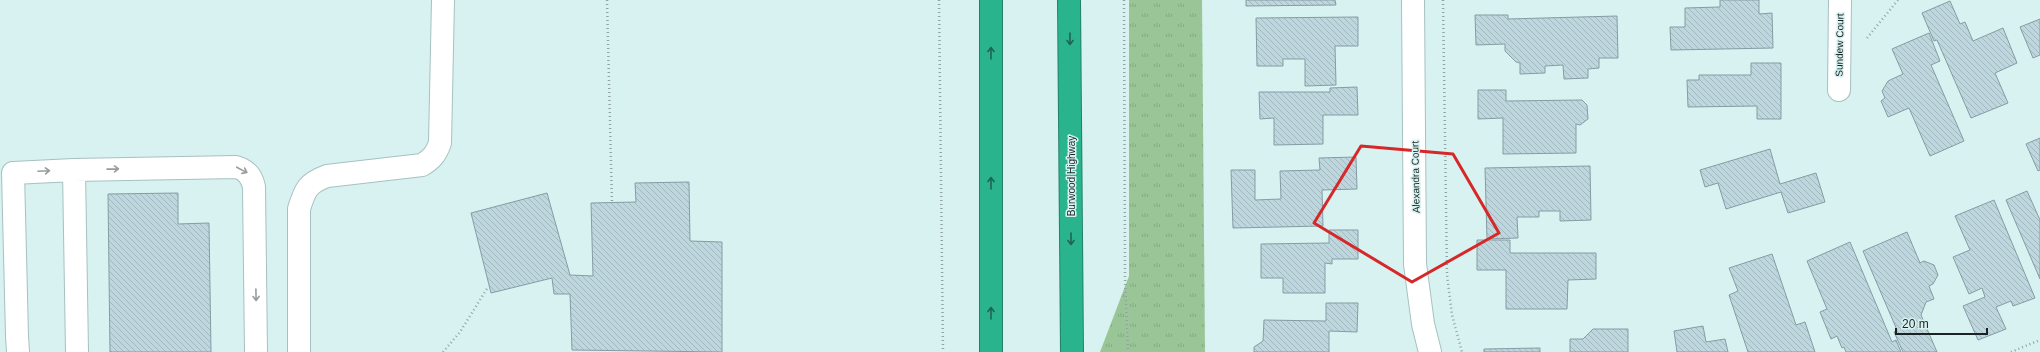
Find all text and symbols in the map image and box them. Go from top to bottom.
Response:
street label: Sundew Court [1833,13,1846,77]
one-way arrow [1066,32,1074,45]
one-way arrow [987,47,995,60]
street label: Burwood Highway [1066,136,1077,216]
street label: Alexandra Court [1409,141,1422,213]
one-way arrow [106,165,119,173]
one-way arrow [236,167,248,175]
one-way arrow [37,168,50,175]
one-way arrow [987,177,995,190]
one-way arrow [1067,232,1075,245]
one-way arrow [252,288,260,301]
one-way arrow [987,307,995,320]
scale bar [1896,310,1987,336]
text: 20 m [1902,317,1929,331]

